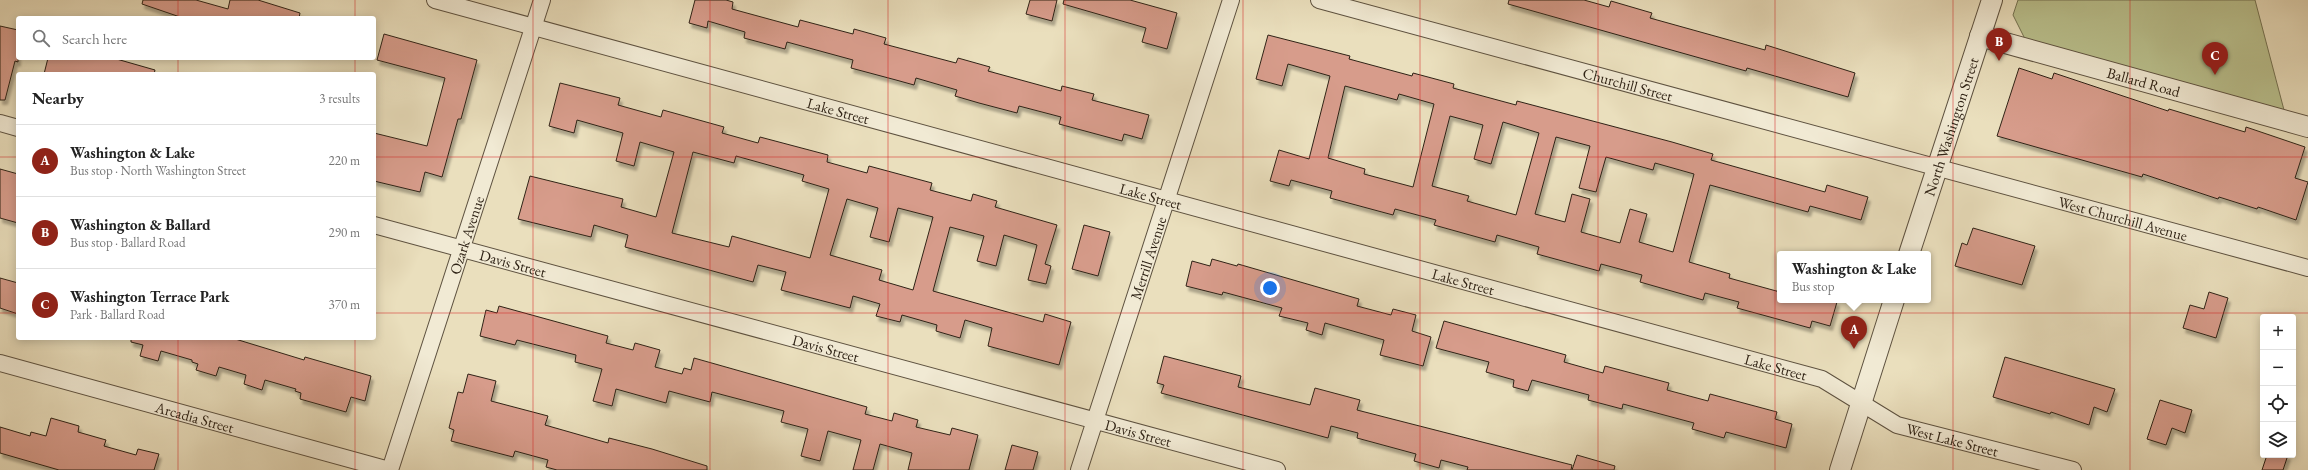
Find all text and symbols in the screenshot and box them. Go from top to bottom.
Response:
search box [16,16,376,60]
icon: search [30,27,52,49]
pin: B [1986,28,2012,61]
text: Search here [62,29,127,48]
pin: C [2202,42,2228,75]
street label: North Washington Street [1919,55,1982,198]
street label: Churchill Street [1581,62,1675,105]
street label: Ballard Road [2105,62,2183,101]
text: Nearby [32,87,84,109]
text: 3 results [319,90,360,107]
street label: Lake Street [805,93,872,128]
text: Washington & Lake [70,143,195,162]
text: A [40,152,50,169]
text: 220 m [329,152,360,169]
text: Bus stop · North Washington Street [70,162,246,179]
street label: Lake Street [1118,178,1184,213]
street label: West Churchill Avenue [2056,191,2190,244]
street label: Ozark Avenue [444,193,488,277]
street label: Merrill Avenue [1125,214,1170,302]
text: Washington & Ballard [70,215,211,234]
text: B [41,224,49,241]
text: 290 m [329,224,360,241]
text: Bus stop · Ballard Road [70,234,186,251]
street label: Davis Street [478,245,549,281]
popup [1777,251,1931,303]
text: Washington & Lake [1792,259,1916,278]
street label: Lake Street [1430,263,1497,299]
your location [1260,278,1280,298]
text: Bus stop [1792,278,1834,295]
text: Washington Terrace Park [70,287,230,306]
text: C [40,296,50,313]
text: 370 m [329,296,360,313]
text: Park · Ballard Road [70,306,165,323]
map controls [2260,314,2296,458]
button: + [2260,314,2296,350]
pin: A [1841,316,1867,349]
street label: Davis Street [790,329,861,366]
street label: Lake Street [1743,349,1809,384]
button: − [2260,350,2296,386]
button: locate [2260,386,2296,422]
street label: Arcadia Street [152,396,236,436]
street label: Davis Street [1103,414,1174,451]
street label: West Lake Street [1904,418,2001,460]
button: layers [2260,422,2296,458]

